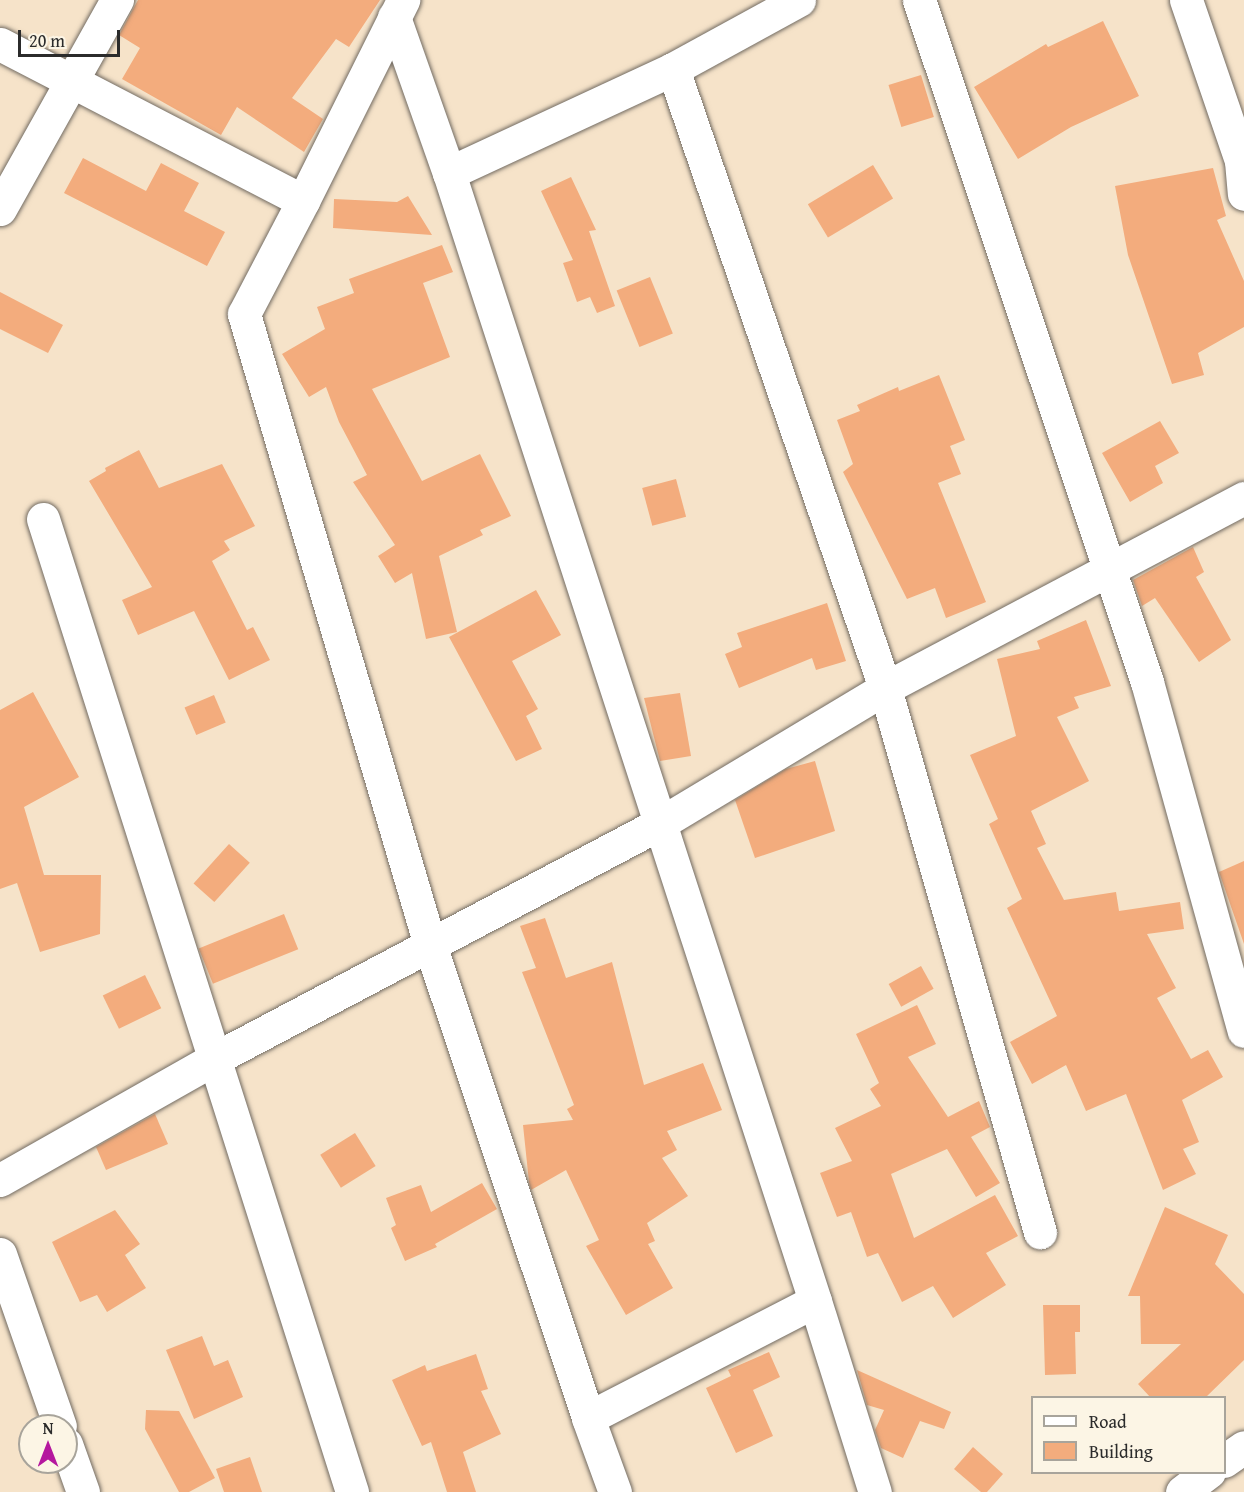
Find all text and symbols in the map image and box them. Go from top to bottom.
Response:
scale bar [21,18,123,56]
text: 20 m [29,27,65,54]
legend [1031,1396,1226,1474]
text: Road [1089,1408,1127,1435]
north arrow [18,1414,78,1474]
text: N [43,1416,53,1440]
text: Building [1089,1438,1153,1465]

